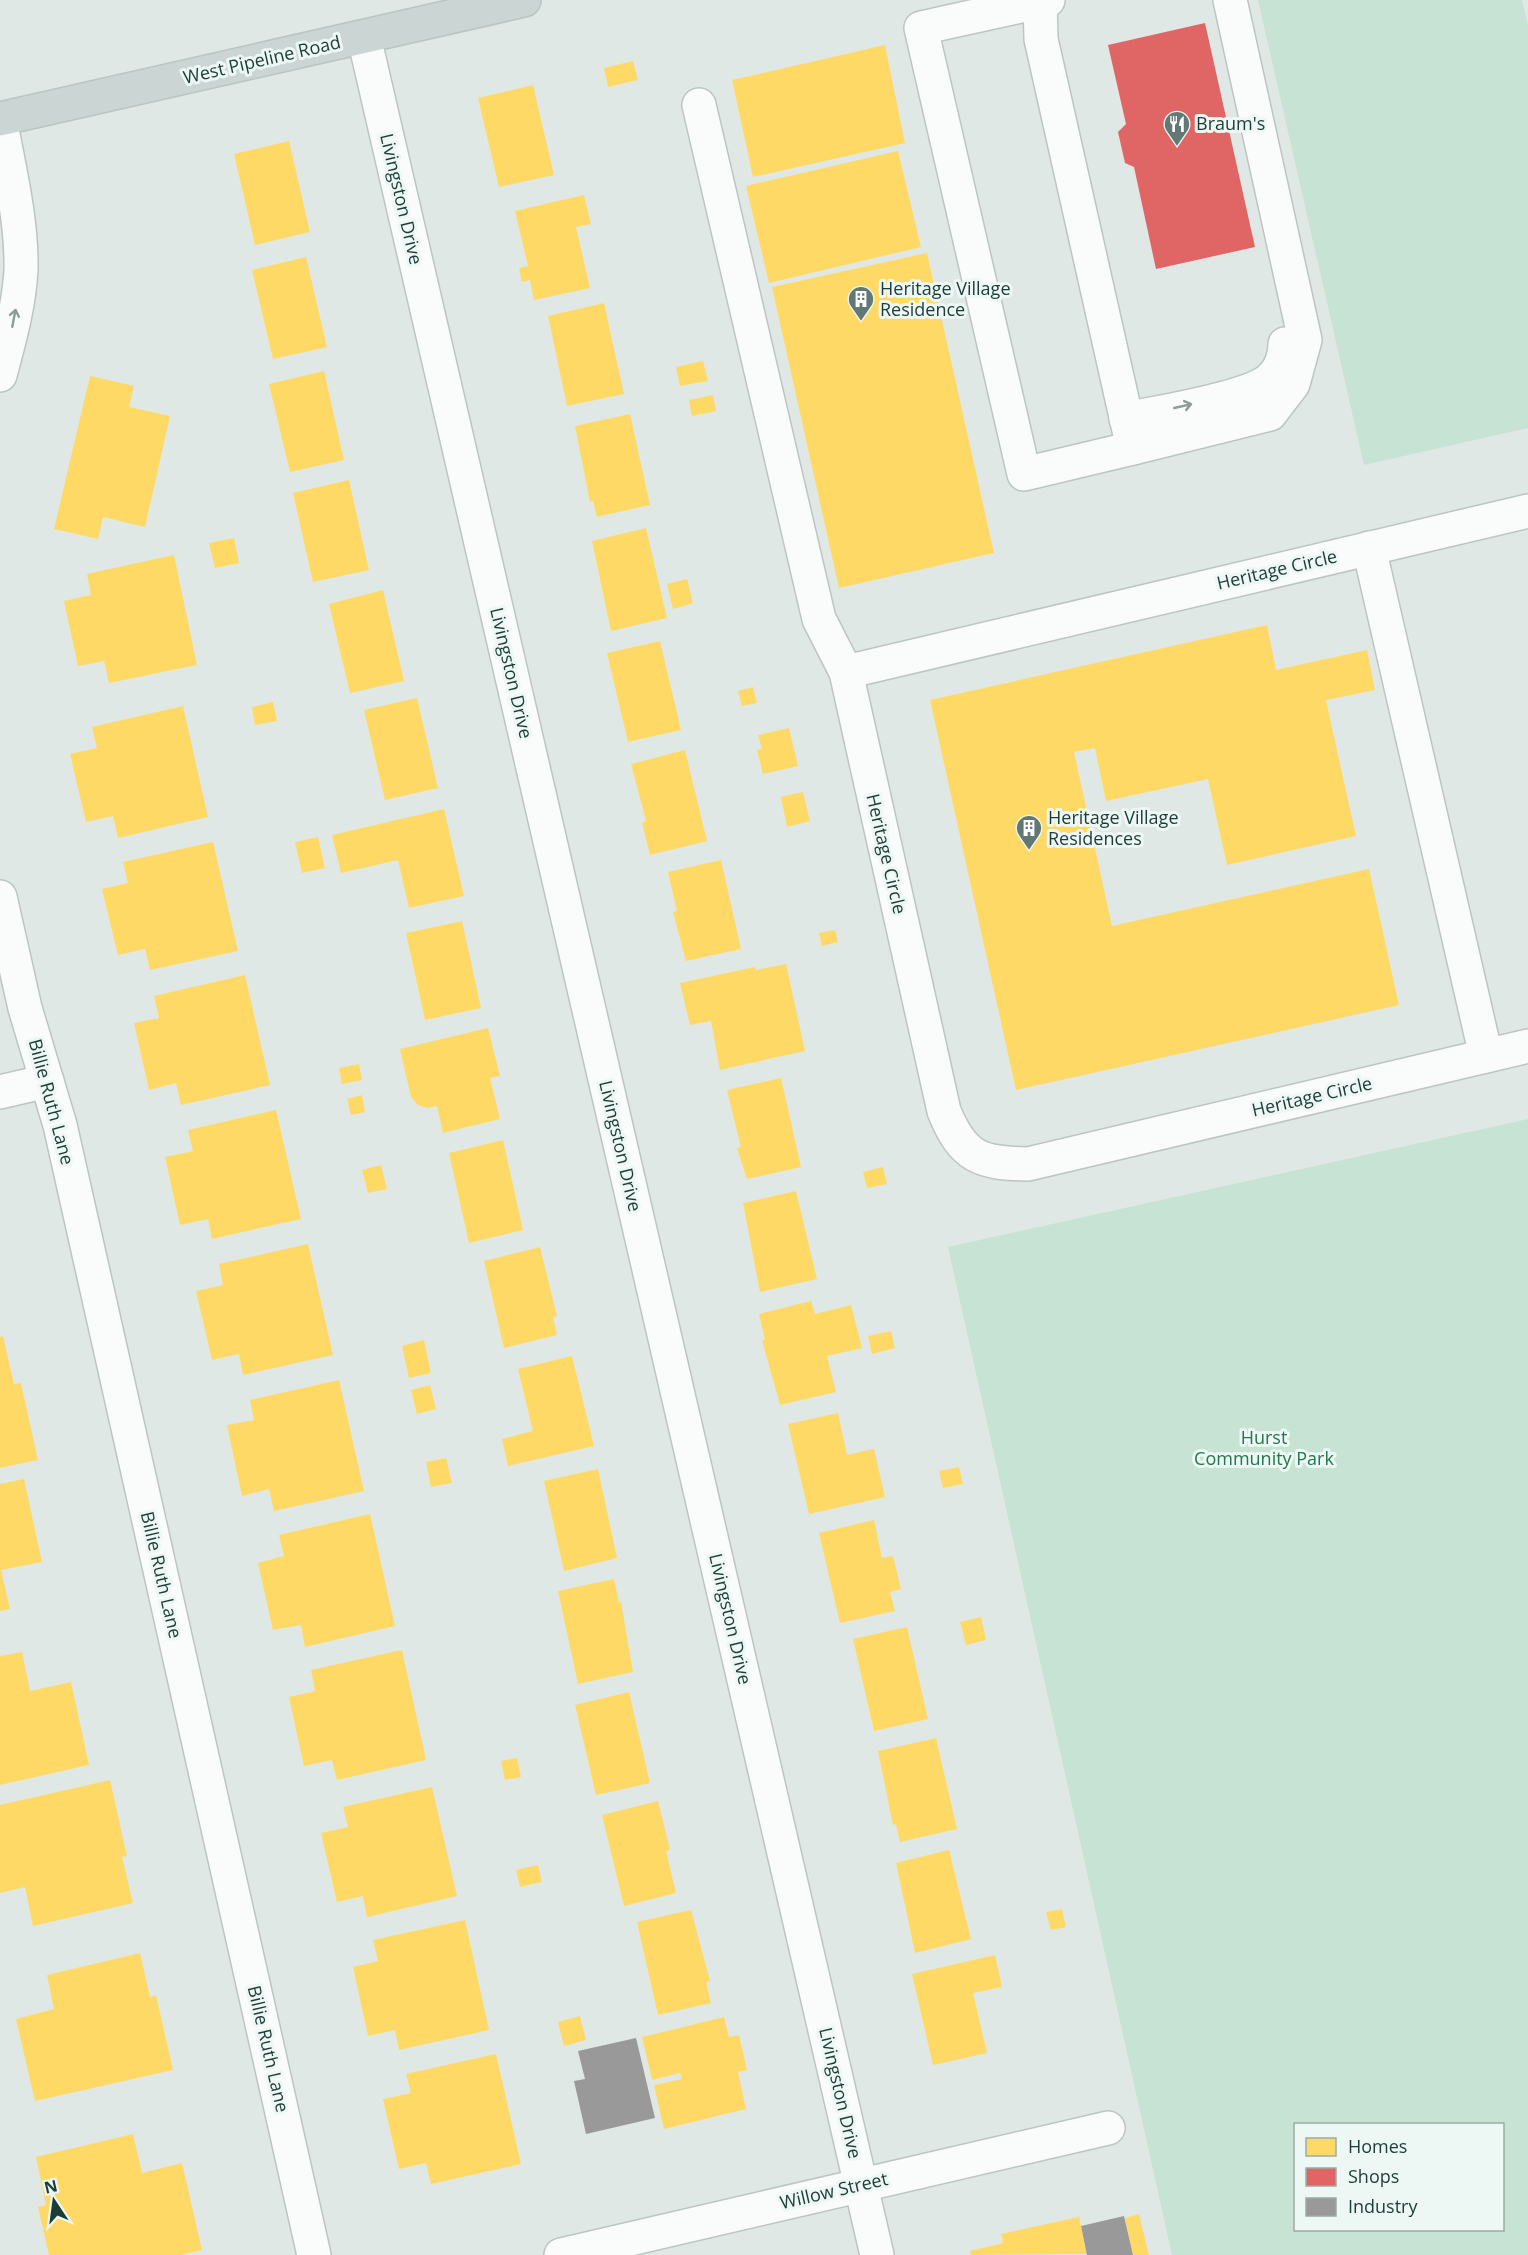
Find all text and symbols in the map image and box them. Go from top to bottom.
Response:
street label: West Pipeline Road [181,29,343,89]
restaurant icon: Braum's [1162,109,1192,147]
place label: Braum's [1196,111,1265,135]
street label: Livingston Drive [375,131,429,267]
place label: Heritage Village Residence [880,276,1011,321]
building icon: Heritage Village Residence [846,284,876,322]
one-way arrow [9,309,20,328]
one-way arrow [1174,400,1193,412]
street label: Heritage Circle [1214,544,1339,595]
street label: Livingston Drive [485,605,539,741]
street label: Heritage Circle [861,791,912,916]
place label: Heritage Village Residences [1048,805,1179,850]
building icon: Heritage Village Residences [1014,813,1044,851]
street label: Billie Ruth Lane [24,1036,80,1167]
street label: Heritage Circle [1249,1071,1374,1122]
street label: Livingston Drive [594,1078,648,1214]
park label: Hurst Community Park [1194,1425,1334,1470]
street label: Billie Ruth Lane [136,1509,188,1641]
street label: Livingston Drive [704,1551,758,1687]
street label: Billie Ruth Lane [243,1983,295,2115]
street label: Livingston Drive [814,2025,868,2161]
legend [1294,2123,1504,2231]
text: Homes [1348,2134,1407,2158]
text: Shops [1348,2164,1399,2188]
street label: Willow Street [777,2166,890,2214]
north arrow [24,2171,84,2231]
text: N [42,2174,59,2199]
text: Industry [1348,2194,1418,2218]

